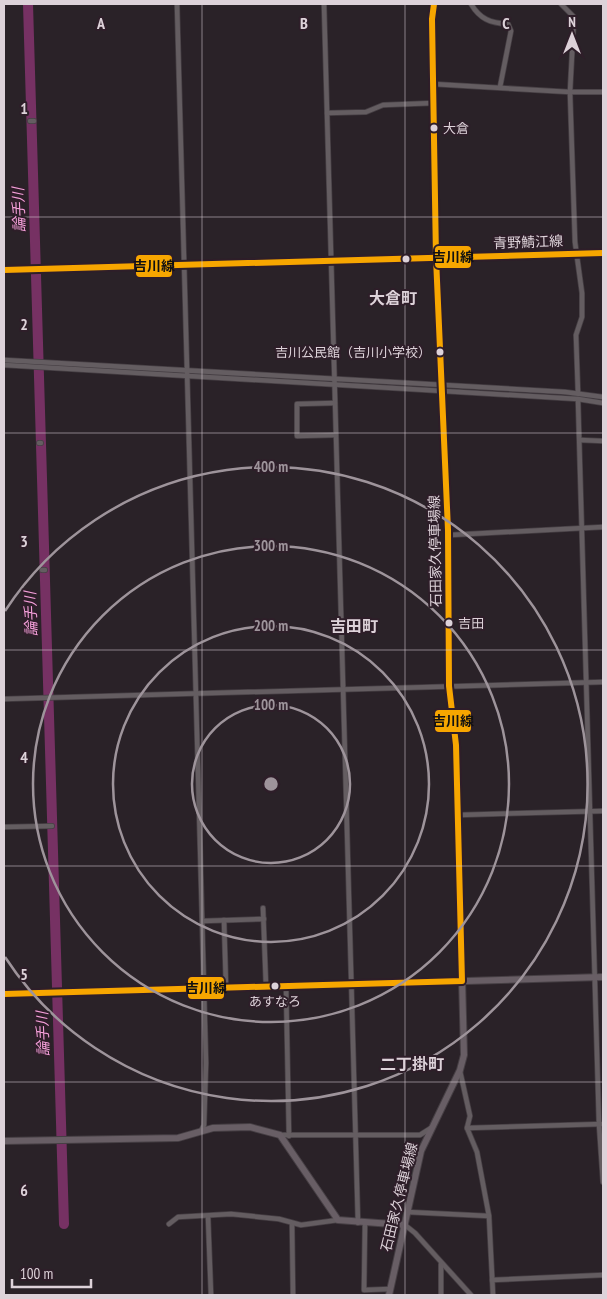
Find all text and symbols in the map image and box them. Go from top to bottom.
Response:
north arrow [547,10,597,60]
text: A [96,13,106,33]
text: B [300,13,308,33]
text: C [502,13,510,33]
text: N [568,13,576,31]
text: 1 [20,98,28,118]
place label: 大倉 [443,120,469,137]
marker: 大倉 [429,123,439,133]
water label: 論手川 [8,185,29,233]
street label: 青野鯖江線 [493,232,563,252]
line badge: 吉川線 [434,245,472,269]
text: 吉川線 [432,248,474,266]
line badge: 吉川線 [135,254,173,278]
unlabelled marker [401,254,411,264]
text: 吉川線 [133,257,175,275]
district label: 大倉町 [369,288,417,308]
text: 2 [20,314,28,334]
place label: 吉川公民館（吉川小学校） [275,344,431,361]
marker: 吉川公民館（吉川小学校） [435,347,445,357]
text: 400 m [254,457,288,476]
street label: 石田家久停車場線 [425,495,445,607]
text: 3 [20,531,28,551]
text: 300 m [254,536,288,555]
water label: 論手川 [20,589,41,637]
place label: 吉田 [458,615,484,632]
text: 200 m [254,616,288,635]
district label: 吉田町 [330,616,378,636]
marker: 吉田 [444,618,454,628]
text: 100 m [254,695,288,714]
line badge: 吉川線 [434,709,472,733]
text: 吉川線 [432,712,474,730]
text: 4 [20,747,28,767]
centre of rings [262,775,280,793]
text: 5 [20,964,28,984]
line badge: 吉川線 [187,976,225,1000]
text: 吉川線 [185,979,227,997]
marker: あすなろ [270,981,280,991]
place label: あすなろ [249,993,301,1010]
water label: 論手川 [32,1009,53,1057]
district label: 二丁掛町 [380,1054,444,1074]
street label: 石田家久停車場線 [377,1140,421,1254]
text: 6 [20,1180,28,1200]
scale bar [12,1256,91,1288]
text: 100 m [20,1264,53,1283]

